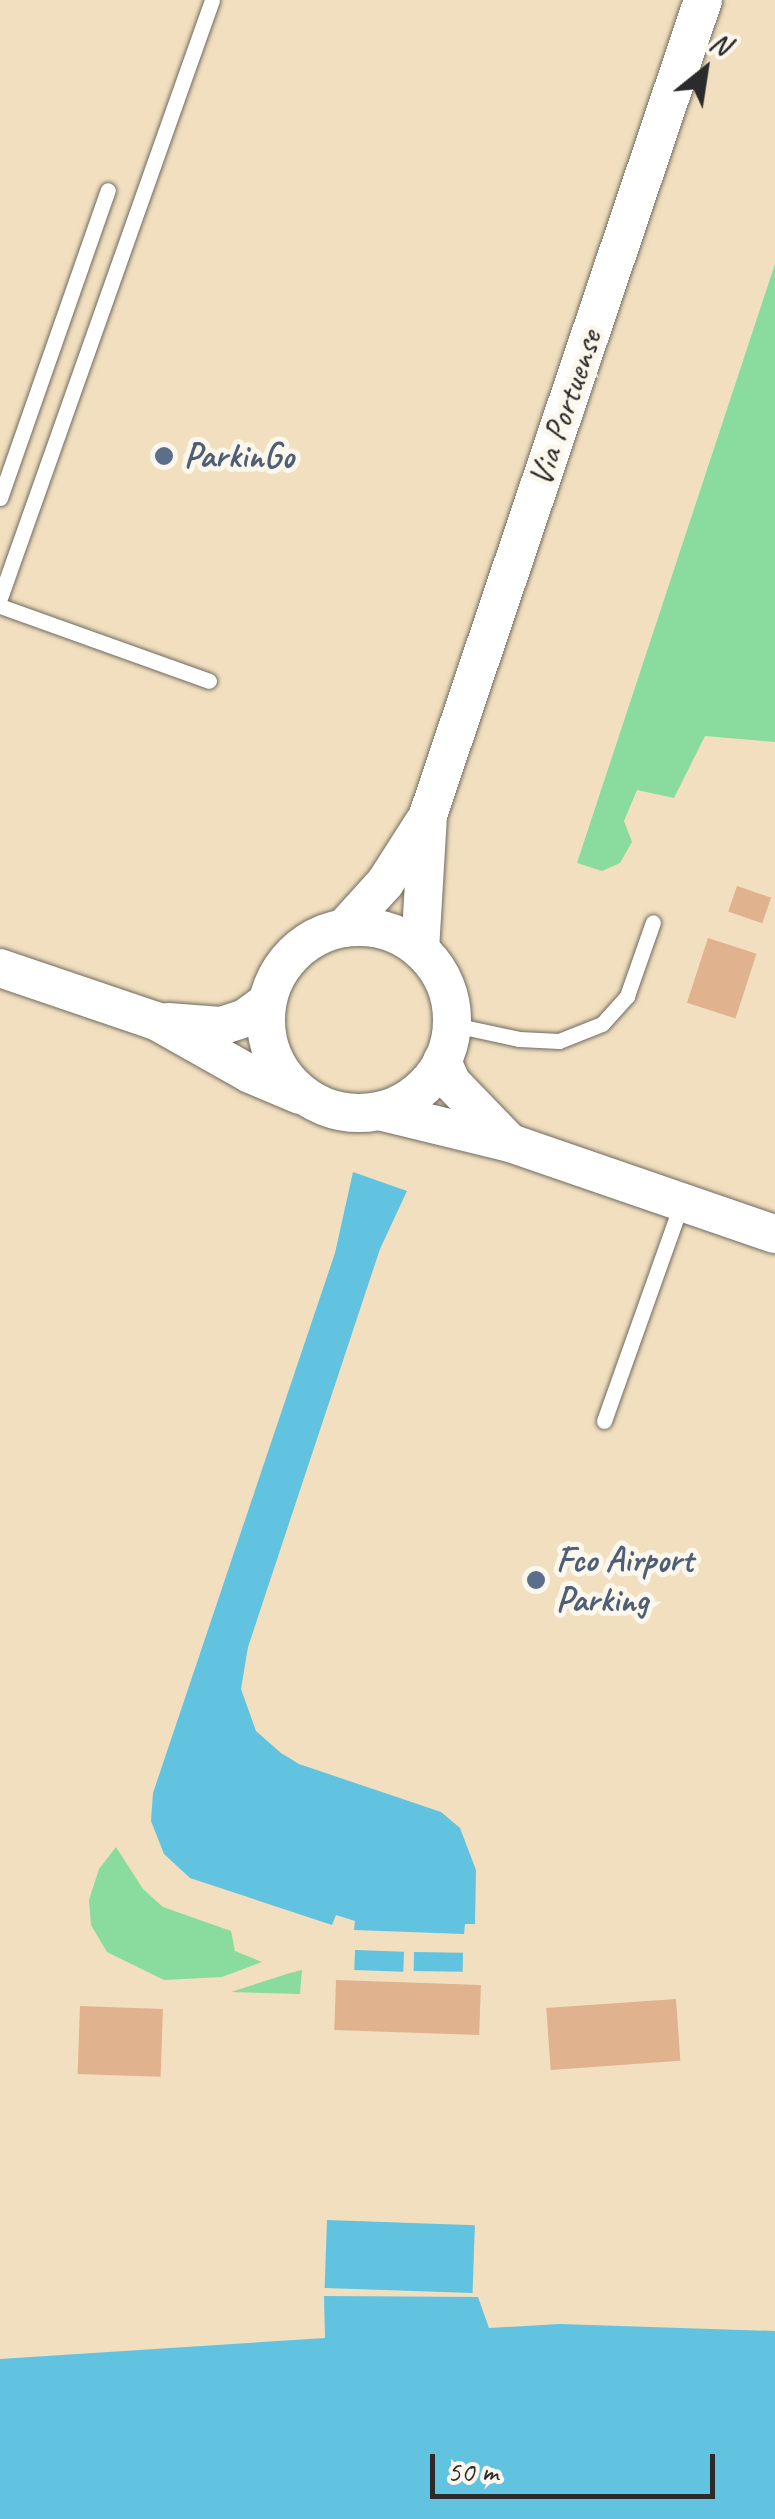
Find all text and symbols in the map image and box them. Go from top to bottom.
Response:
north arrow [655,20,755,120]
text: N [704,24,737,63]
street label: Via Portuense [519,325,611,491]
place label: ParkinGo [184,435,294,477]
marker: ParkinGo [153,445,175,467]
place label: Fco Airport Parking [556,1539,693,1621]
marker: Fco Airport Parking [525,1569,547,1591]
scale bar [435,2434,720,2496]
text: 50 m [447,2452,498,2490]

